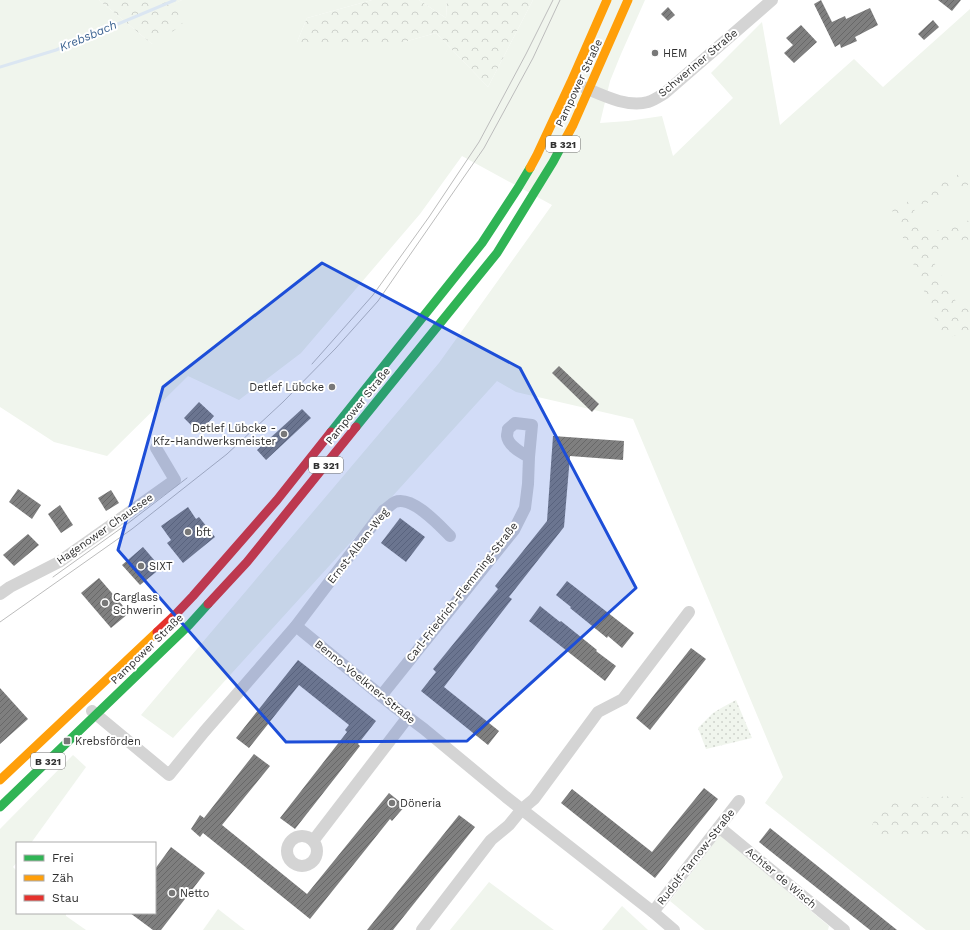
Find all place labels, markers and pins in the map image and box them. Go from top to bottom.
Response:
place label: HEM [663,47,688,60]
marker: HEM [650,48,660,58]
place label: Detlef Lübcke [249,381,324,394]
marker: Detlef Lübcke [327,382,337,392]
place label: Detlef Lübcke - Kfz-Handwerksmeister [153,422,277,448]
marker: Detlef Lübcke - Kfz-Handwerksmeister [279,429,289,439]
place label: bft [196,526,212,539]
marker: bft [183,527,193,537]
place label: SIXT [149,560,173,573]
marker: SIXT [136,561,146,571]
place label: Carglass Schwerin [113,591,163,617]
marker: Carglass Schwerin [100,598,110,608]
place label: Krebsförden [75,735,141,748]
marker: Krebsförden [62,736,72,746]
place label: Döneria [400,797,441,810]
marker: Döneria [387,798,397,808]
place label: Netto [180,887,209,900]
marker: Netto [167,888,177,898]

